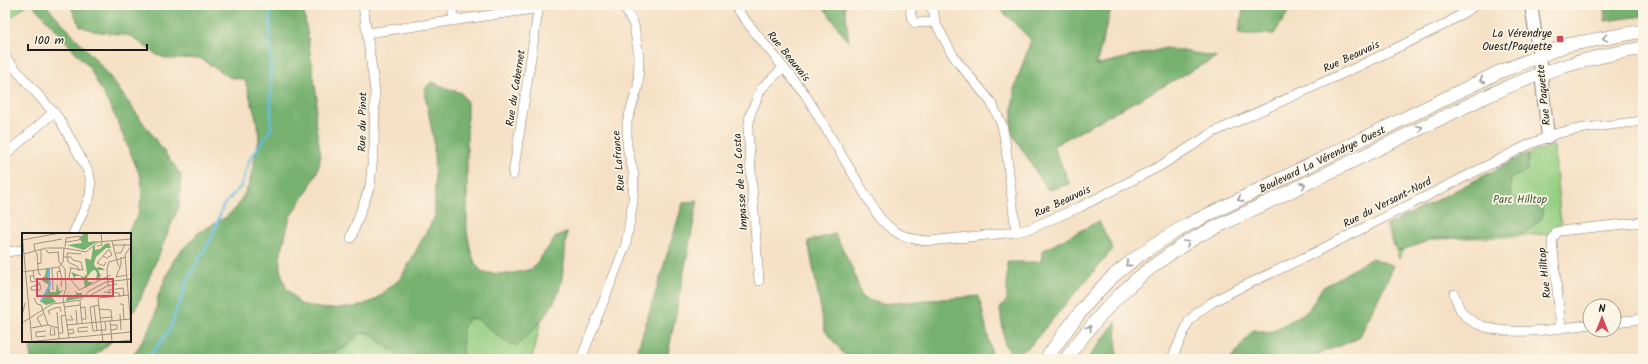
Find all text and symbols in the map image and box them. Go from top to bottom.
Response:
place label: La Vérendrye Ouest/Paquette [1482,25,1552,56]
scale bar [28,26,147,52]
street label: Rue Beauvais [762,27,814,86]
text: 100 m [34,31,65,50]
one-way arrow [1601,33,1608,41]
marker: La Vérendrye Ouest/Paquette [1555,34,1565,44]
street label: Rue Beauvais [1320,36,1383,78]
street label: Rue du Cabernet [501,48,531,128]
street label: Rue Paquette [1532,64,1556,126]
one-way arrow [1479,75,1486,83]
street label: Rue du Pinot [353,91,373,152]
street label: Boulevard La Vérendrye Ouest [1256,121,1389,198]
one-way arrow [1416,125,1423,133]
street label: Rue Lafrance [607,130,631,192]
street label: Impasse de La Costa [729,133,753,231]
street label: Rue du Versant-Nord [1340,173,1435,233]
street label: Rue Beauvais [1031,181,1094,223]
one-way arrow [1299,183,1307,190]
park label: Parc Hilltop [1493,191,1548,209]
one-way arrow [1236,194,1244,202]
inset map [22,233,131,342]
one-way arrow [1183,240,1190,247]
street label: Rue Hilltop [1533,246,1557,299]
one-way arrow [1125,260,1132,267]
north arrow [1582,298,1622,338]
text: N [1599,300,1606,318]
one-way arrow [1085,325,1092,332]

